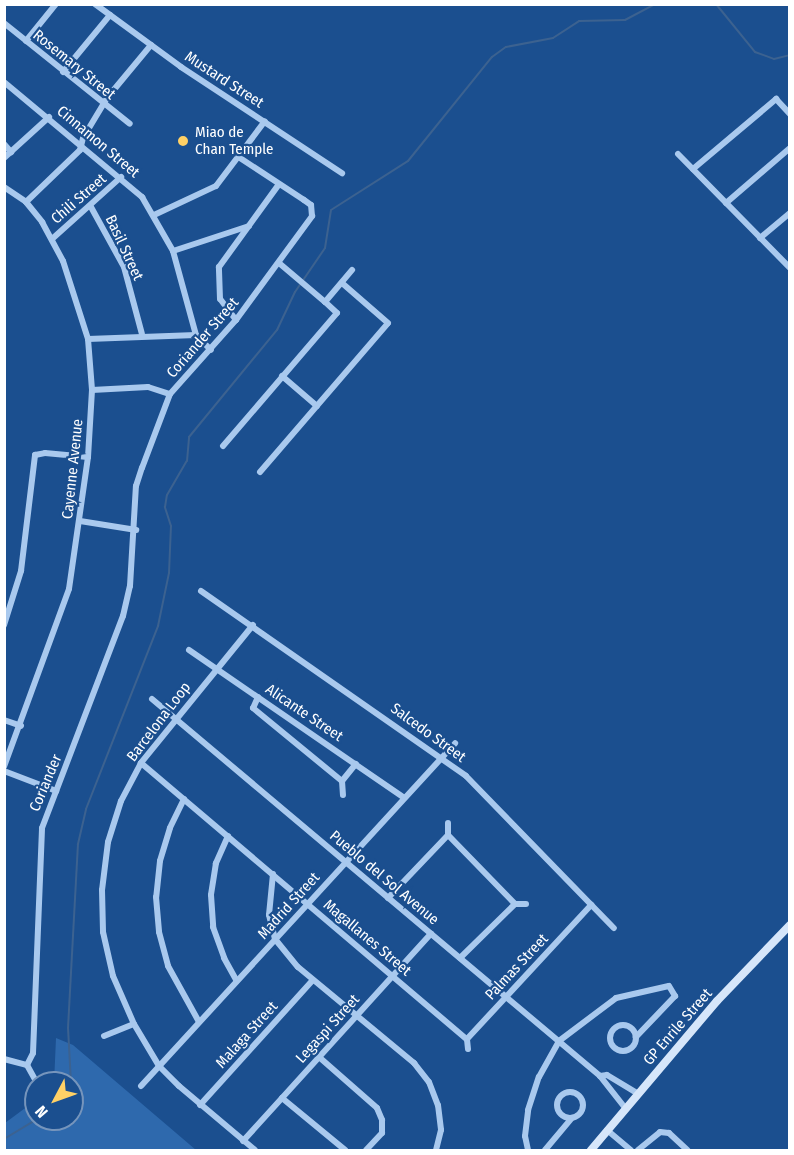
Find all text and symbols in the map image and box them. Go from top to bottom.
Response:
street label: Rosemary Street [29,26,119,104]
street label: Mustard Street [181,48,267,112]
street label: Cinnamon Street [53,102,143,182]
place label: Miao de Chan Temple [195,123,273,158]
marker: Miao de Chan Temple [176,134,190,148]
street label: Chili Street [48,170,110,228]
street label: Basil Street [101,212,147,284]
street label: Coriander Street [163,294,243,382]
street label: Cayenne Avenue [59,418,87,520]
street label: Barcelona Loop [123,679,195,765]
street label: Alicante Street [262,680,346,746]
street label: Salcedo Street [387,700,469,766]
street label: Coriander [26,752,66,814]
street label: Pueblo del Sol Avenue [326,827,442,929]
street label: Madrid Street [254,869,324,943]
street label: Magallanes Street [319,896,415,980]
street label: Palmas Street [482,930,552,1004]
street label: GP Enrile Street [640,985,716,1069]
street label: Legaspi Street [292,991,364,1067]
street label: Malaga Street [212,998,282,1072]
north arrow [24,1071,84,1131]
text: N [31,1102,52,1122]

